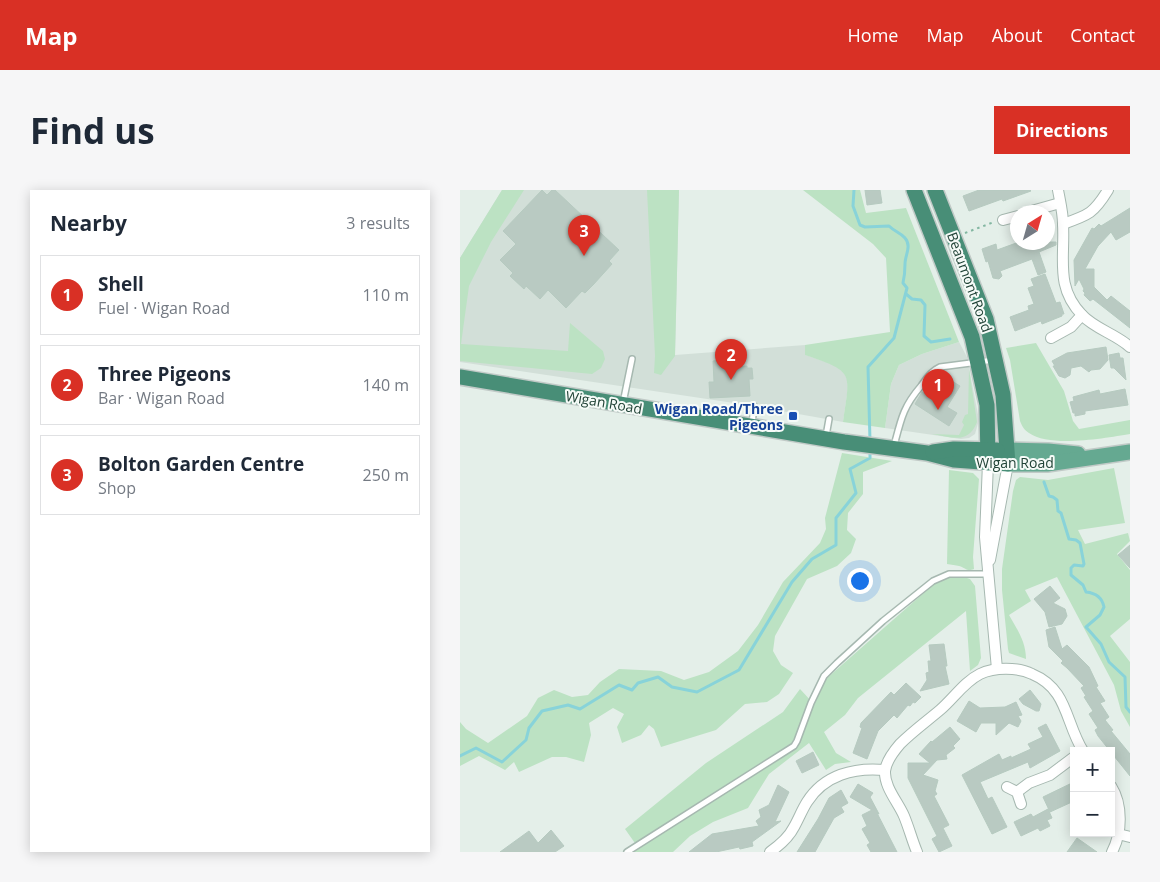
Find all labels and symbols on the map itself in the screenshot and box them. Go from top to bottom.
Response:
north arrow [1010,205,1055,250]
pin: 3 [568,215,600,256]
street label: Beaumont Road [943,229,997,335]
pin: 2 [715,339,747,380]
pin: 1 [922,369,954,410]
street label: Wigan Road [564,386,644,418]
place label: Wigan Road/Three Pigeons [655,399,783,434]
marker: Wigan Road/Three Pigeons [787,410,799,422]
street label: Wigan Road [976,453,1054,472]
your location [847,568,873,594]

